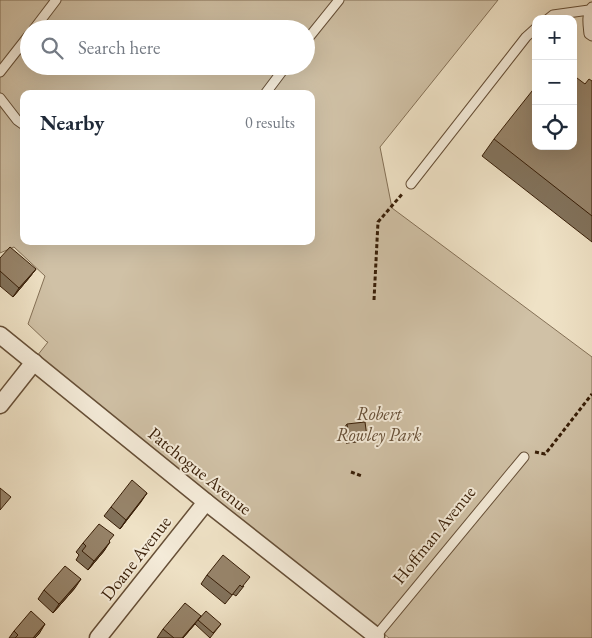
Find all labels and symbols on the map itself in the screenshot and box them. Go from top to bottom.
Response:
park label: Robert Rowley Park [336,402,422,447]
street label: Patchogue Avenue [144,422,257,520]
street label: Hoffman Avenue [387,481,480,588]
street label: Doane Avenue [95,511,176,605]

